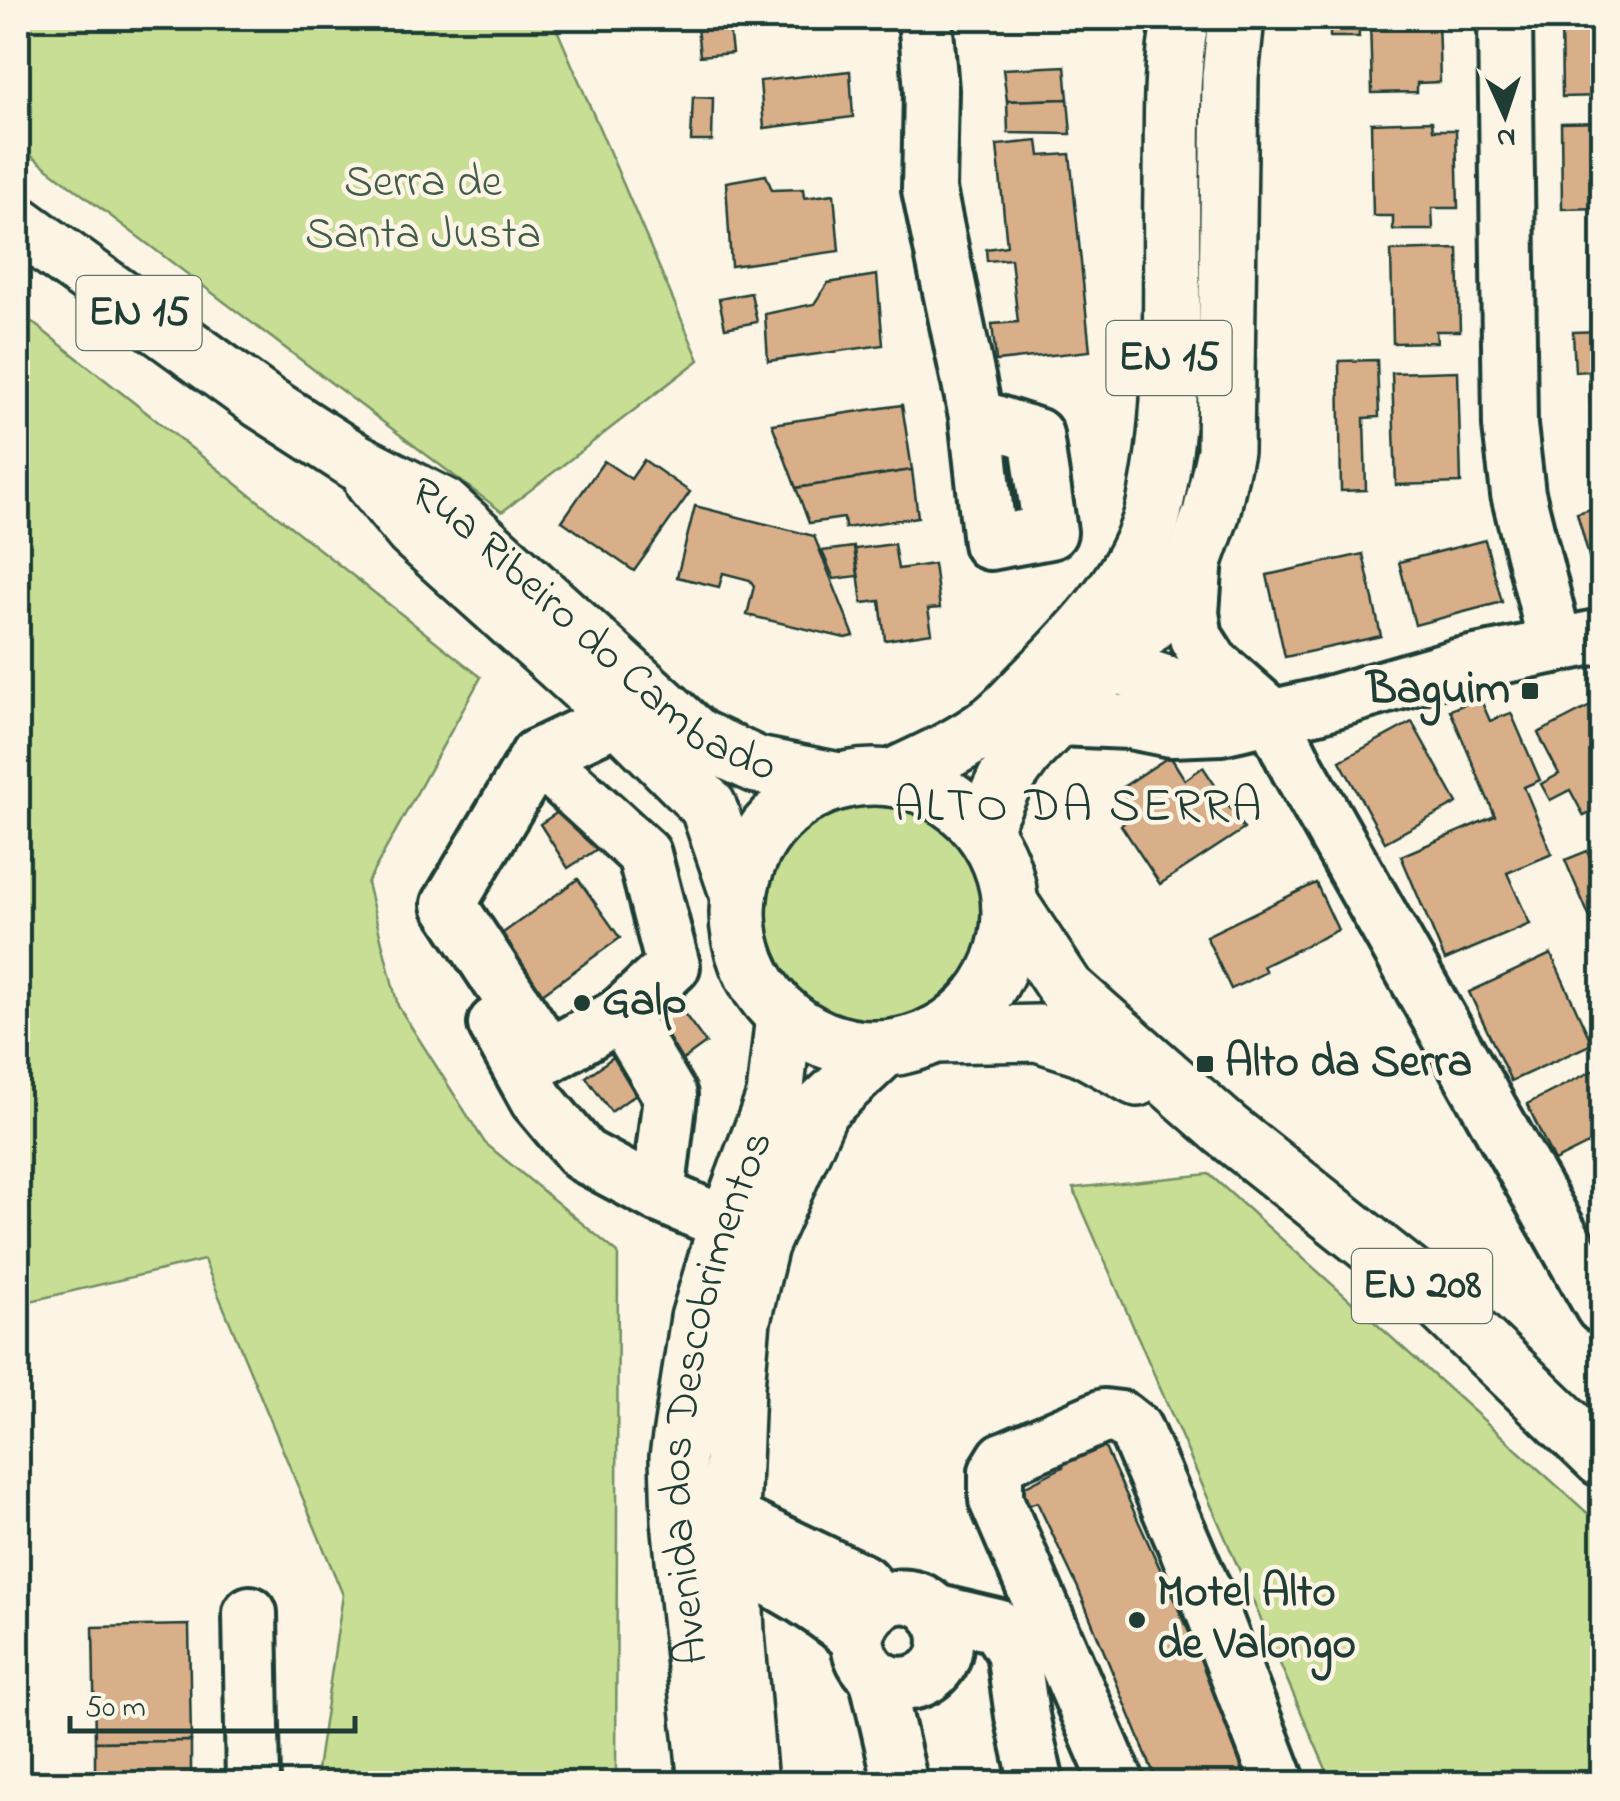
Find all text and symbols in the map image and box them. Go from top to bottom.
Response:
north arrow [1455,65,1555,165]
text: N [1496,116,1517,157]
park label: Serra de Santa Justa [305,151,541,269]
road number: EN 15 [76,276,202,350]
road number: EN 15 [1106,321,1232,395]
street label: Rua Ribeiro do Cambado [398,462,781,801]
place label: Baguim [1365,658,1510,726]
marker: Baguim [1519,680,1541,702]
district label: ALTO DA SERRA [894,773,1264,843]
place label: Galp [602,970,687,1036]
marker: Galp [571,992,593,1014]
place label: Alto da Serra [1225,1031,1472,1097]
marker: Alto da Serra [1194,1053,1216,1075]
street label: Avenida dos Descobrimentos [645,1122,792,1668]
road number: EN 208 [1352,1249,1492,1323]
place label: Motel Alto de Valongo [1157,1561,1356,1681]
marker: Motel Alto de Valongo [1126,1609,1148,1631]
scale bar [70,1671,355,1733]
text: 50 m [85,1687,146,1731]

